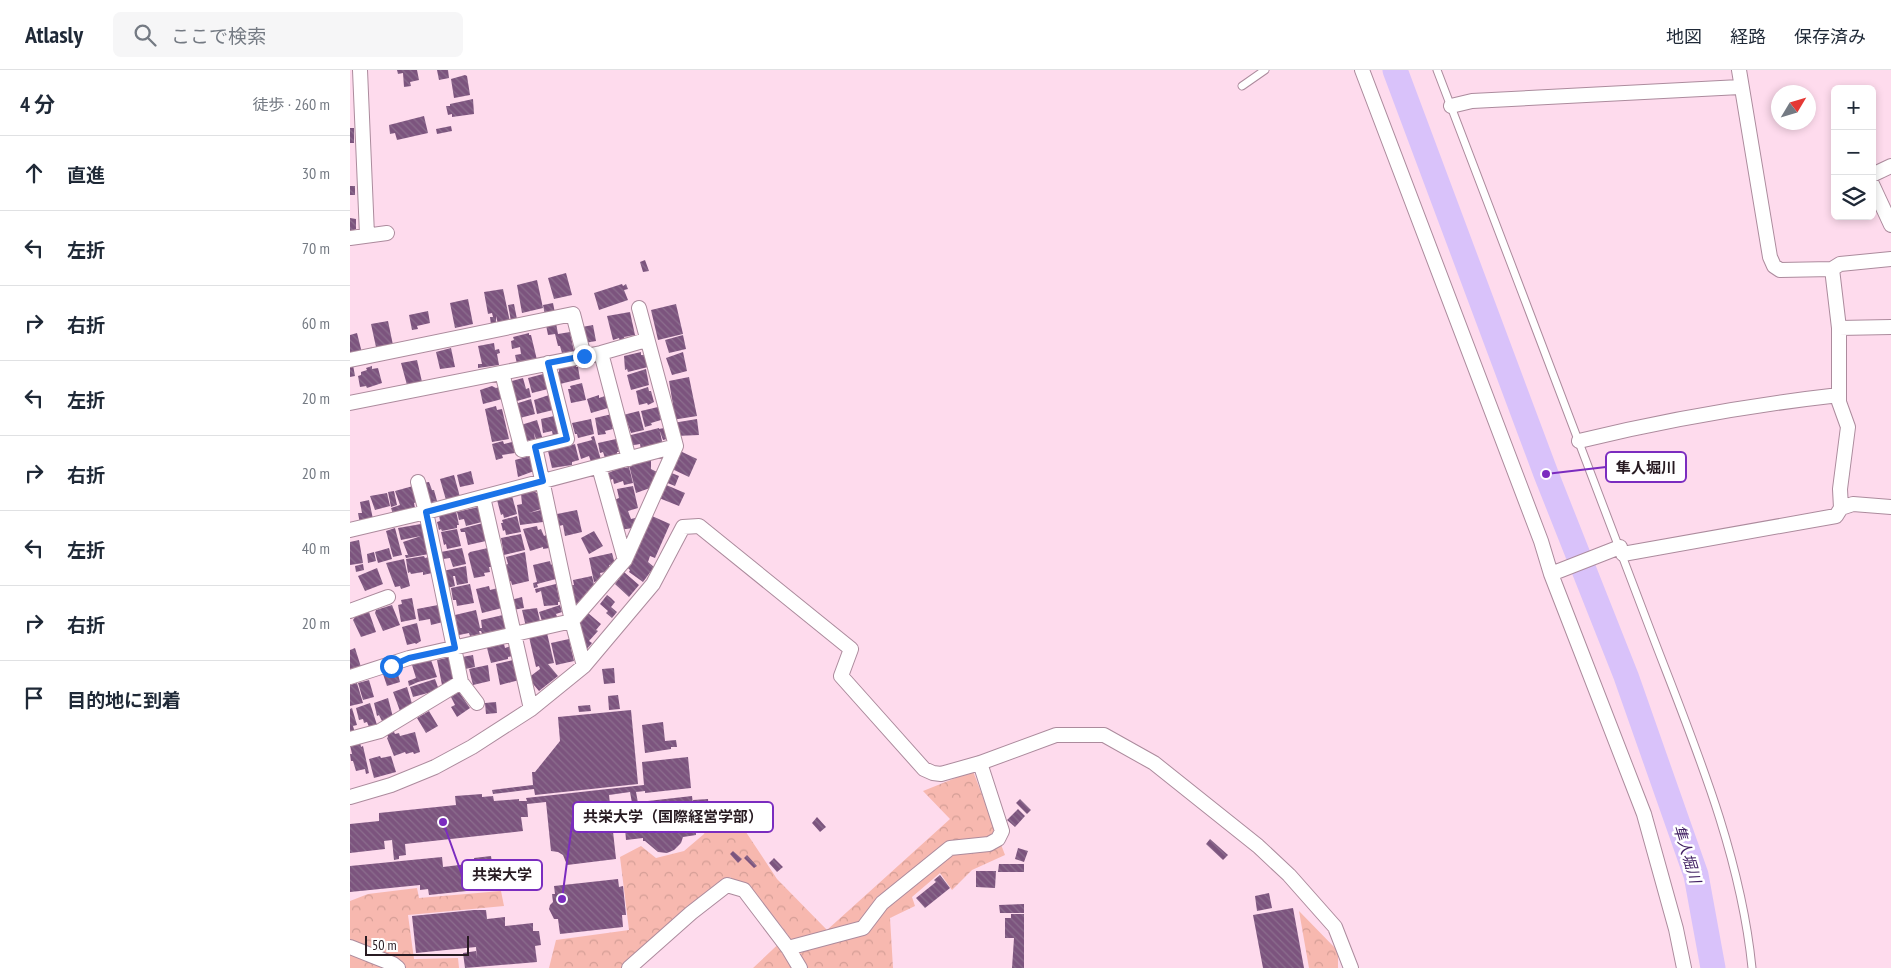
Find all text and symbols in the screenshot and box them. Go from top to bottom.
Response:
search box [113,12,463,57]
text: Atlasly [25,19,83,50]
icon: search [131,21,159,49]
text: ここで検索 [171,24,266,48]
text: 地図 [1666,25,1702,48]
text: 経路 [1730,25,1766,48]
text: 保存済み [1794,25,1866,48]
north arrow [1771,85,1816,130]
map controls [1831,85,1876,220]
button: + [1831,85,1876,130]
text: 4 分 [20,91,55,118]
text: 徒歩 · 260 m [252,94,330,114]
button: − [1831,130,1876,175]
icon: ahead [20,159,48,187]
text: 直進 [67,163,105,187]
text: 30 m [302,163,330,183]
button: layers [1831,175,1876,220]
icon: left [20,234,48,262]
text: 左折 [67,238,105,262]
text: 70 m [302,238,330,258]
icon: right [20,309,48,337]
text: 右折 [67,313,105,337]
text: 60 m [302,313,330,333]
route end [573,345,596,368]
icon: left [20,384,48,412]
text: 左折 [67,388,105,412]
text: 20 m [302,388,330,408]
callout: 隼人堀川 [1606,452,1686,482]
text: 隼人堀川 [1616,458,1676,477]
icon: right [20,459,48,487]
text: 右折 [67,463,105,487]
text: 20 m [302,463,330,483]
icon: left [20,534,48,562]
text: 左折 [67,538,105,562]
text: 40 m [302,538,330,558]
icon: right [20,609,48,637]
text: 右折 [67,613,105,637]
text: 20 m [302,613,330,633]
route start [380,655,403,678]
icon: arrive [20,684,48,712]
text: 目的地に到着 [67,688,181,712]
callout: 共栄大学（国際経営学部） [573,802,773,832]
text: 共栄大学（国際経営学部） [583,807,763,826]
water label: 隼人堀川 [1670,822,1706,887]
callout: 共栄大学 [462,860,542,890]
text: 共栄大学 [472,865,532,884]
scale bar [365,933,469,956]
text: 50 m [372,936,397,954]

